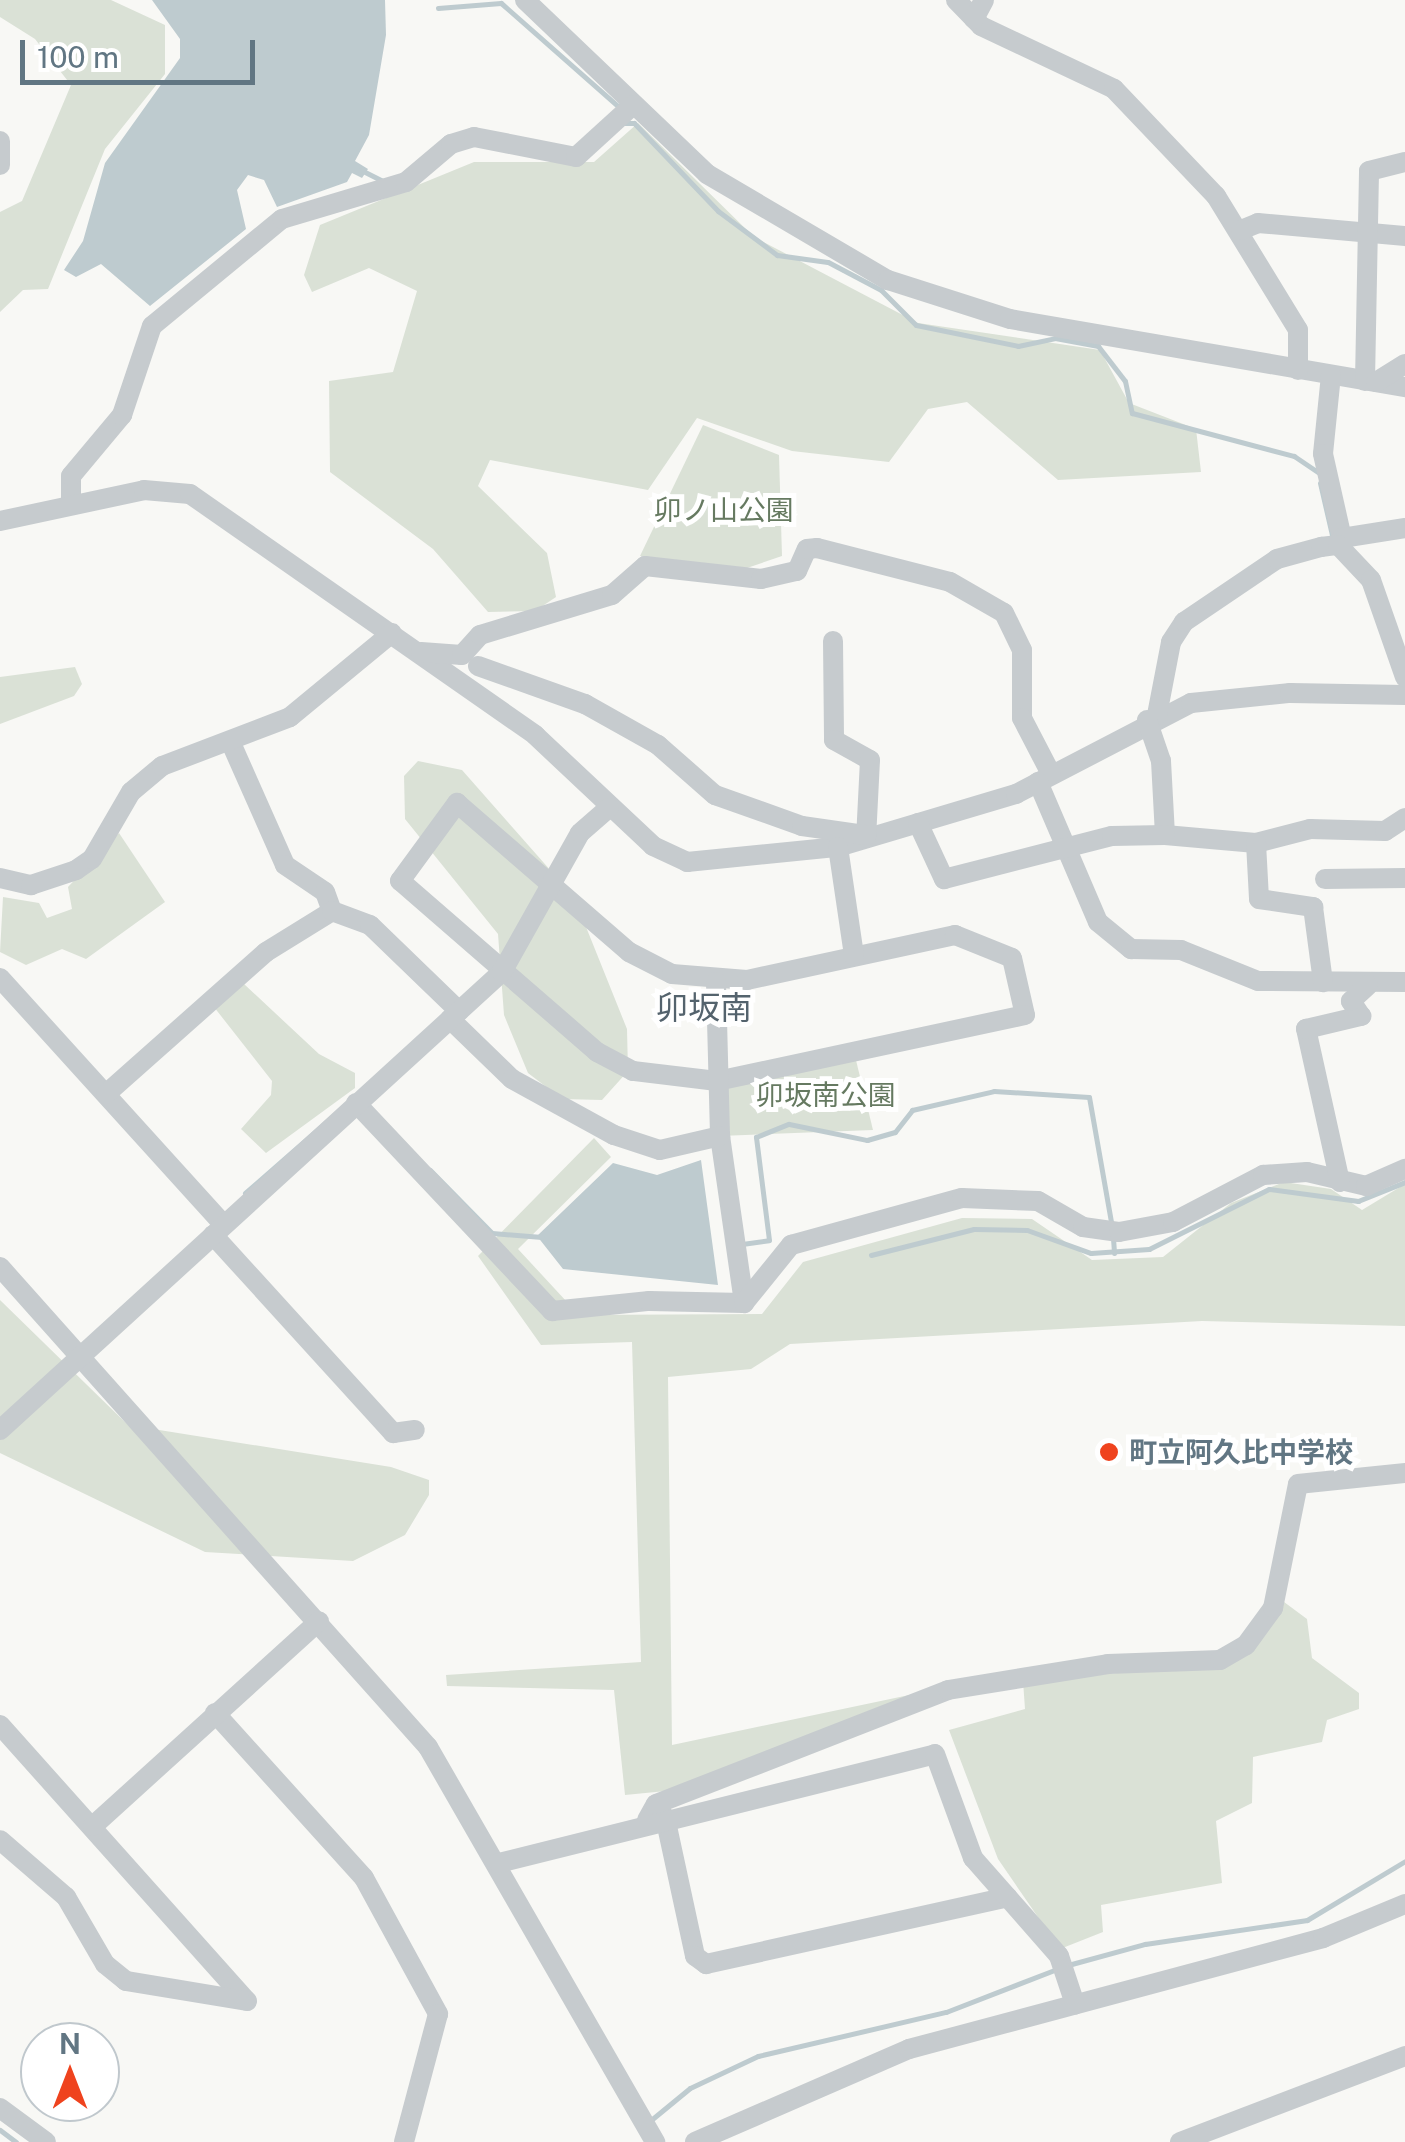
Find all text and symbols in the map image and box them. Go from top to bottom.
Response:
scale bar [25,20,260,82]
text: 100 m [37,39,119,75]
park label: 卯ノ山公園 [654,493,794,527]
district label: 卯坂南 [656,989,752,1027]
park label: 卯坂南公園 [756,1078,896,1112]
place label: 町立阿久比中学校 [1129,1435,1353,1469]
marker: 町立阿久比中学校 [1098,1441,1120,1463]
north arrow [20,2022,120,2122]
text: N [59,2027,81,2060]

